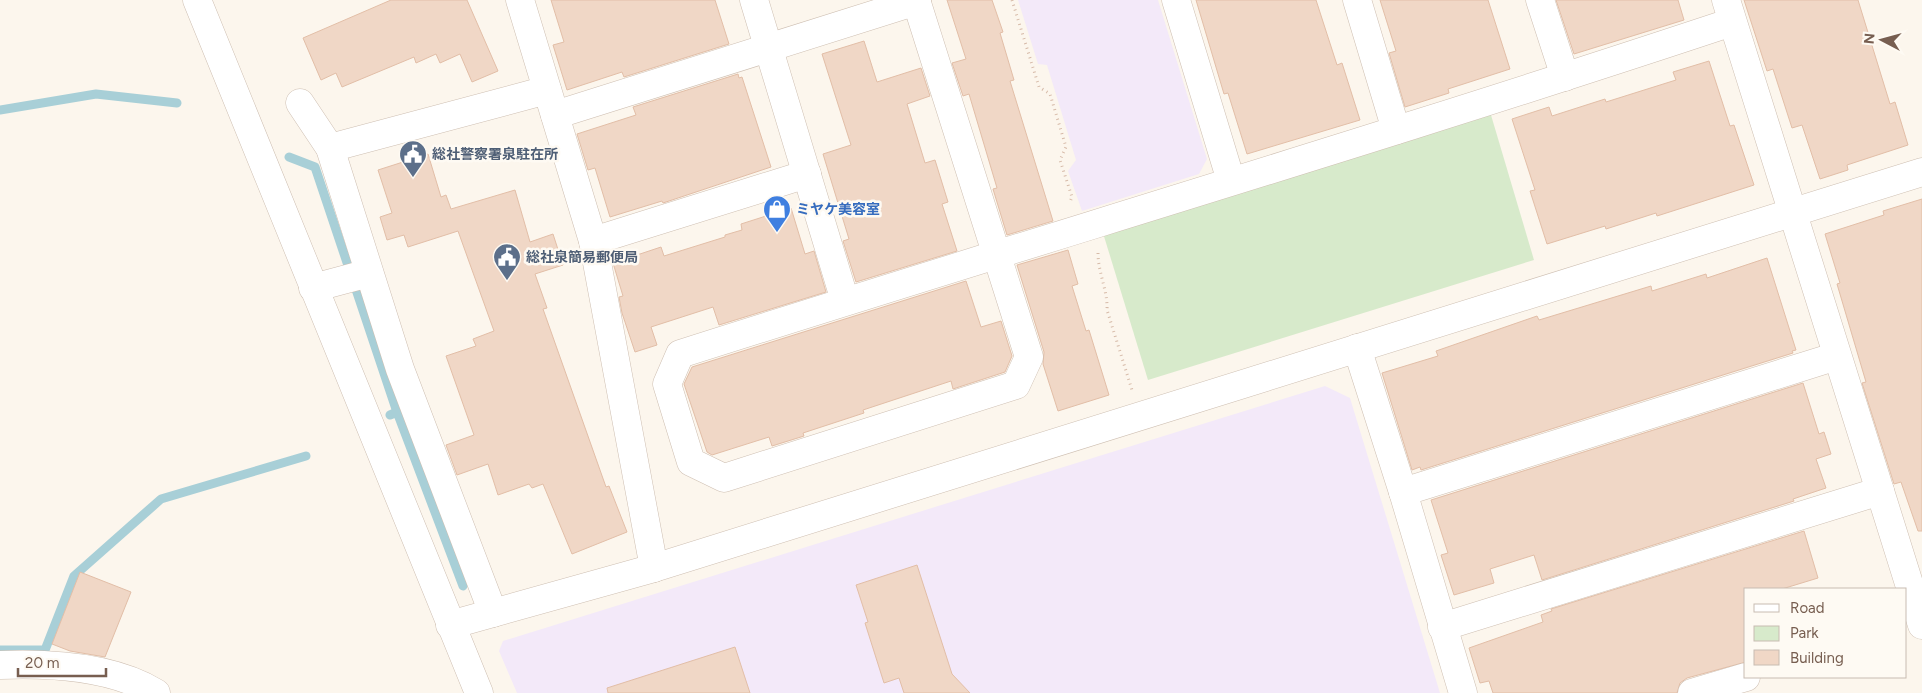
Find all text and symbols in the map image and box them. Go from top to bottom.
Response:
north arrow [1857,15,1907,65]
text: N [1861,32,1879,45]
public building icon: 総社警察署泉駐在所 [398,139,428,178]
place label: 総社警察署泉駐在所 [432,146,558,163]
shop icon: ミヤケ美容室 [762,194,792,233]
place label: ミヤケ美容室 [796,201,880,218]
public building icon: 総社泉簡易郵便局 [492,242,522,281]
place label: 総社泉簡易郵便局 [526,249,638,266]
legend [1744,588,1907,678]
text: Road [1790,599,1825,617]
text: Park [1790,624,1819,642]
scale bar [18,646,105,678]
text: Building [1790,649,1844,667]
text: 20 m [25,654,59,672]

